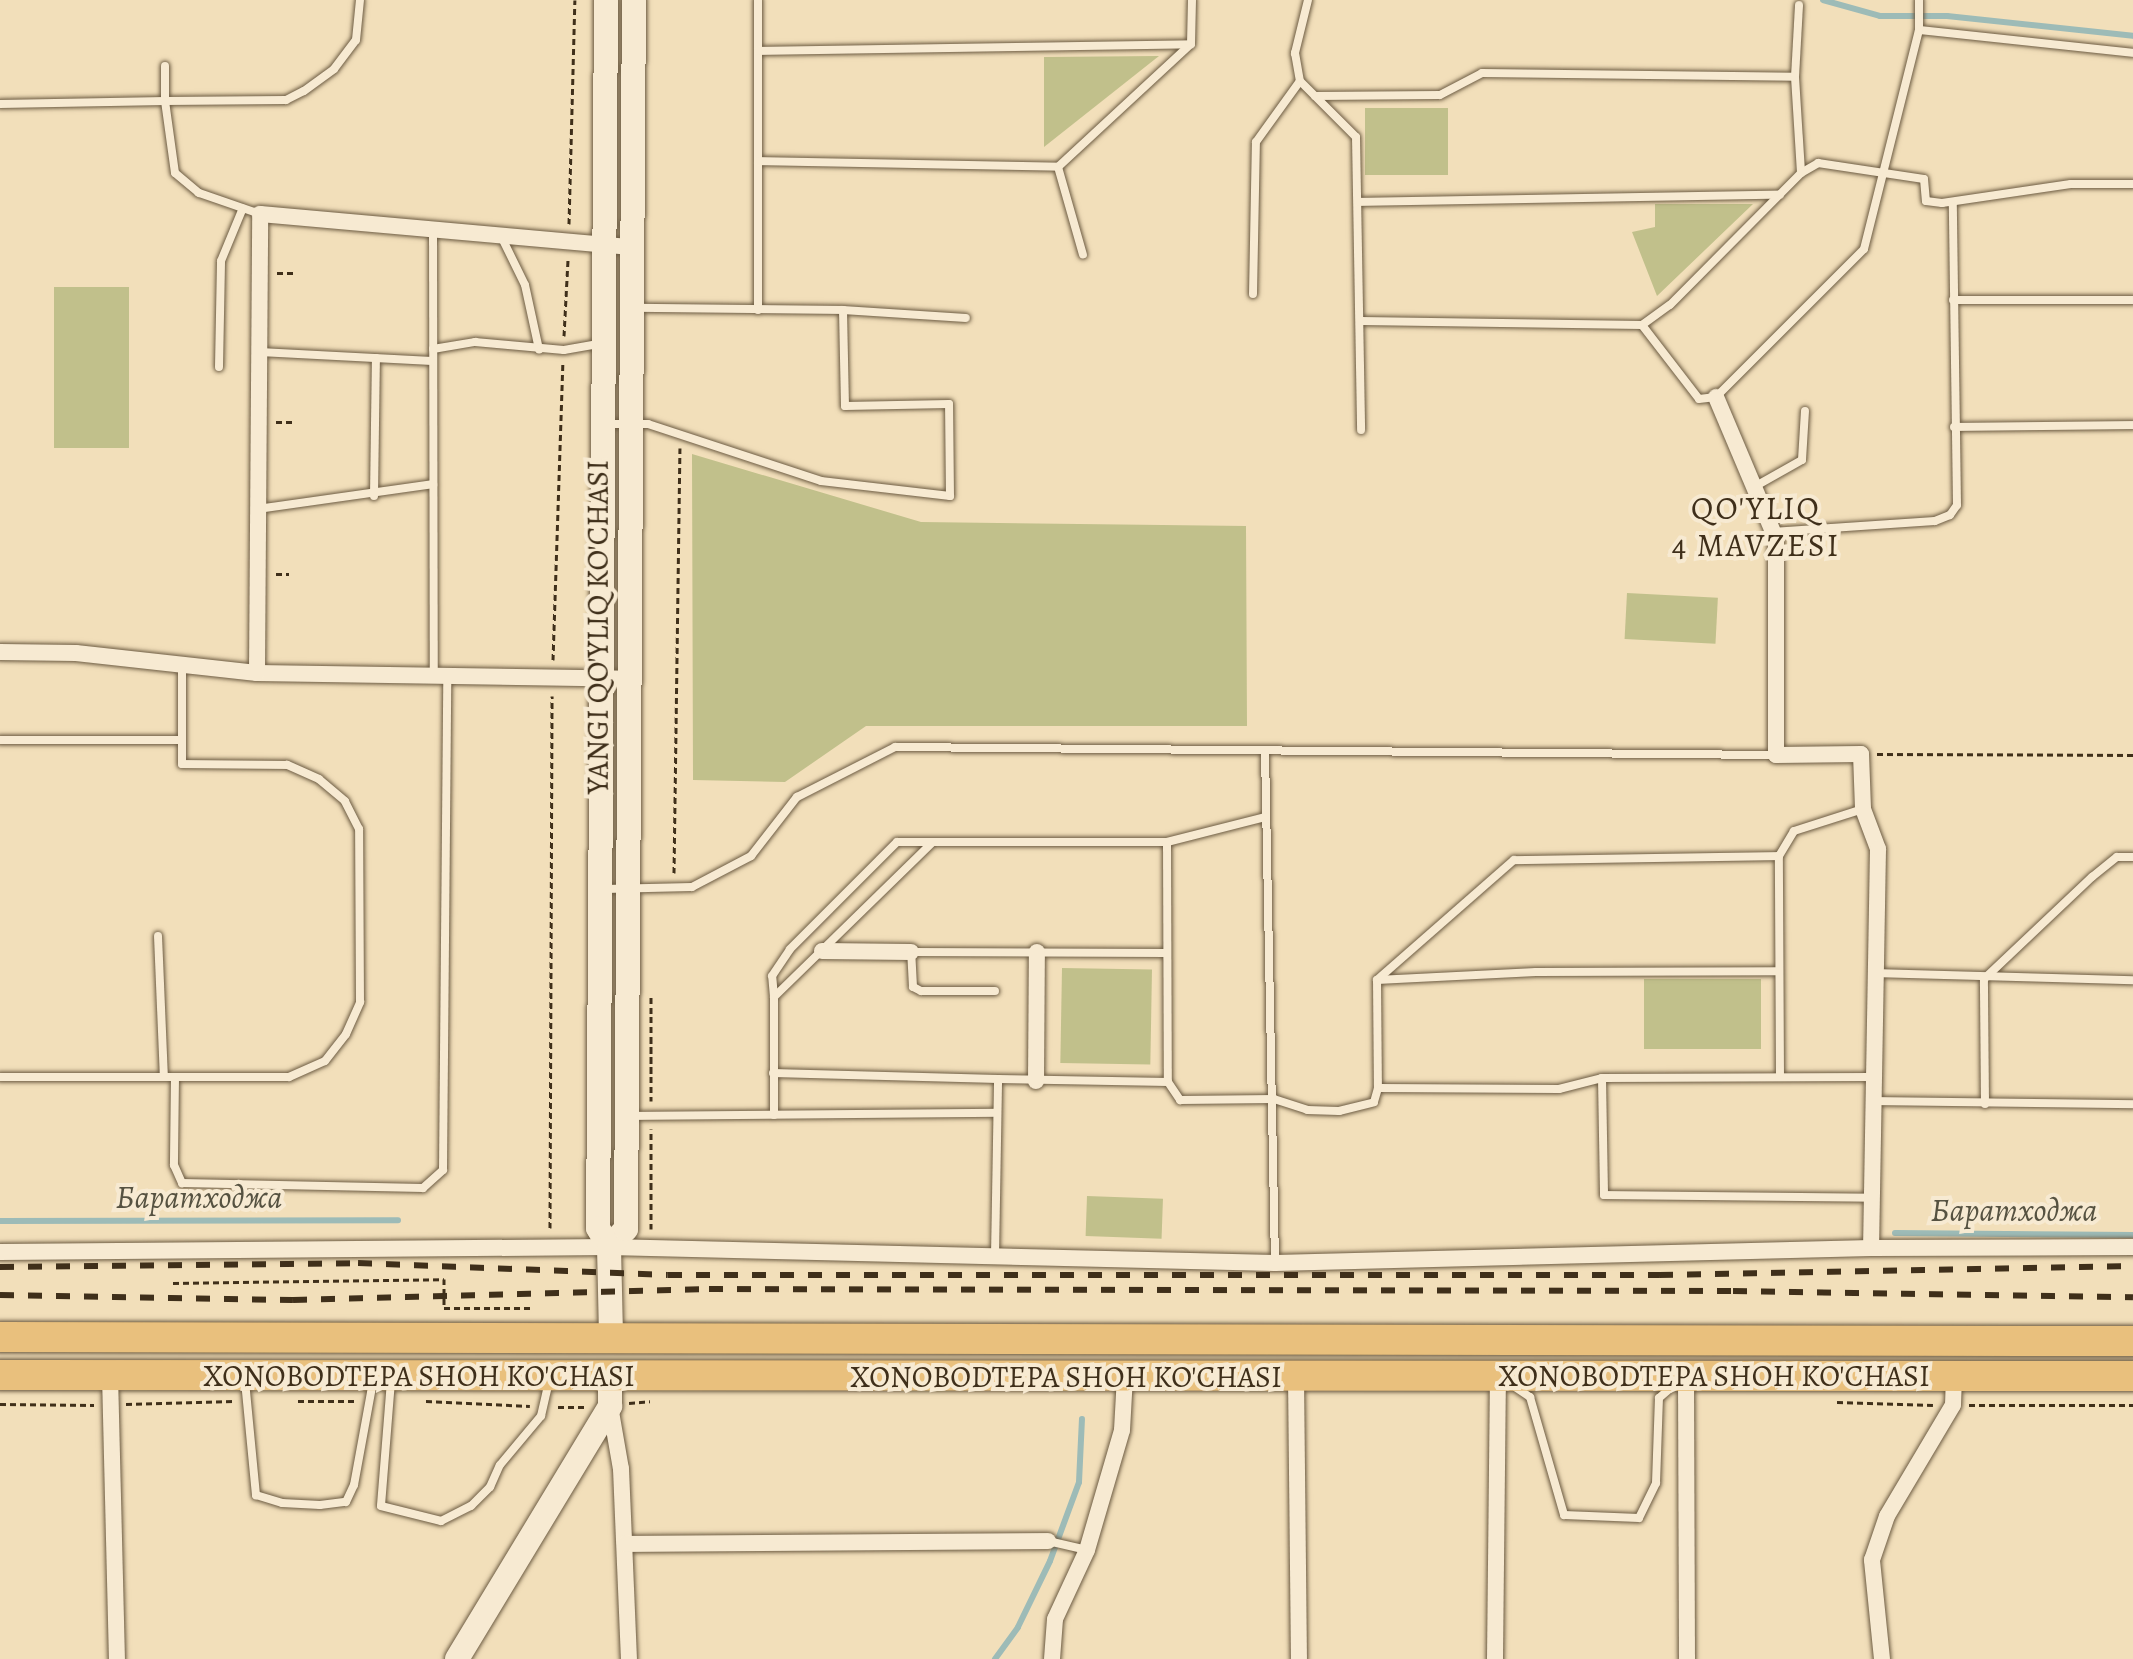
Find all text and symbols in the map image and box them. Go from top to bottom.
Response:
street label: YANGI QO'YLIQ KO'CHASI [580,460,616,794]
district label: QO'YLIQ 4 MAVZESI [1672,490,1840,565]
water label: Баратходжа [116,1178,282,1216]
water label: Баратходжа [1931,1191,2097,1229]
street label: XONOBODTEPA SHOH KO'CHASI [203,1358,635,1394]
street label: XONOBODTEPA SHOH KO'CHASI [1498,1358,1930,1394]
street label: XONOBODTEPA SHOH KO'CHASI [850,1359,1282,1395]

